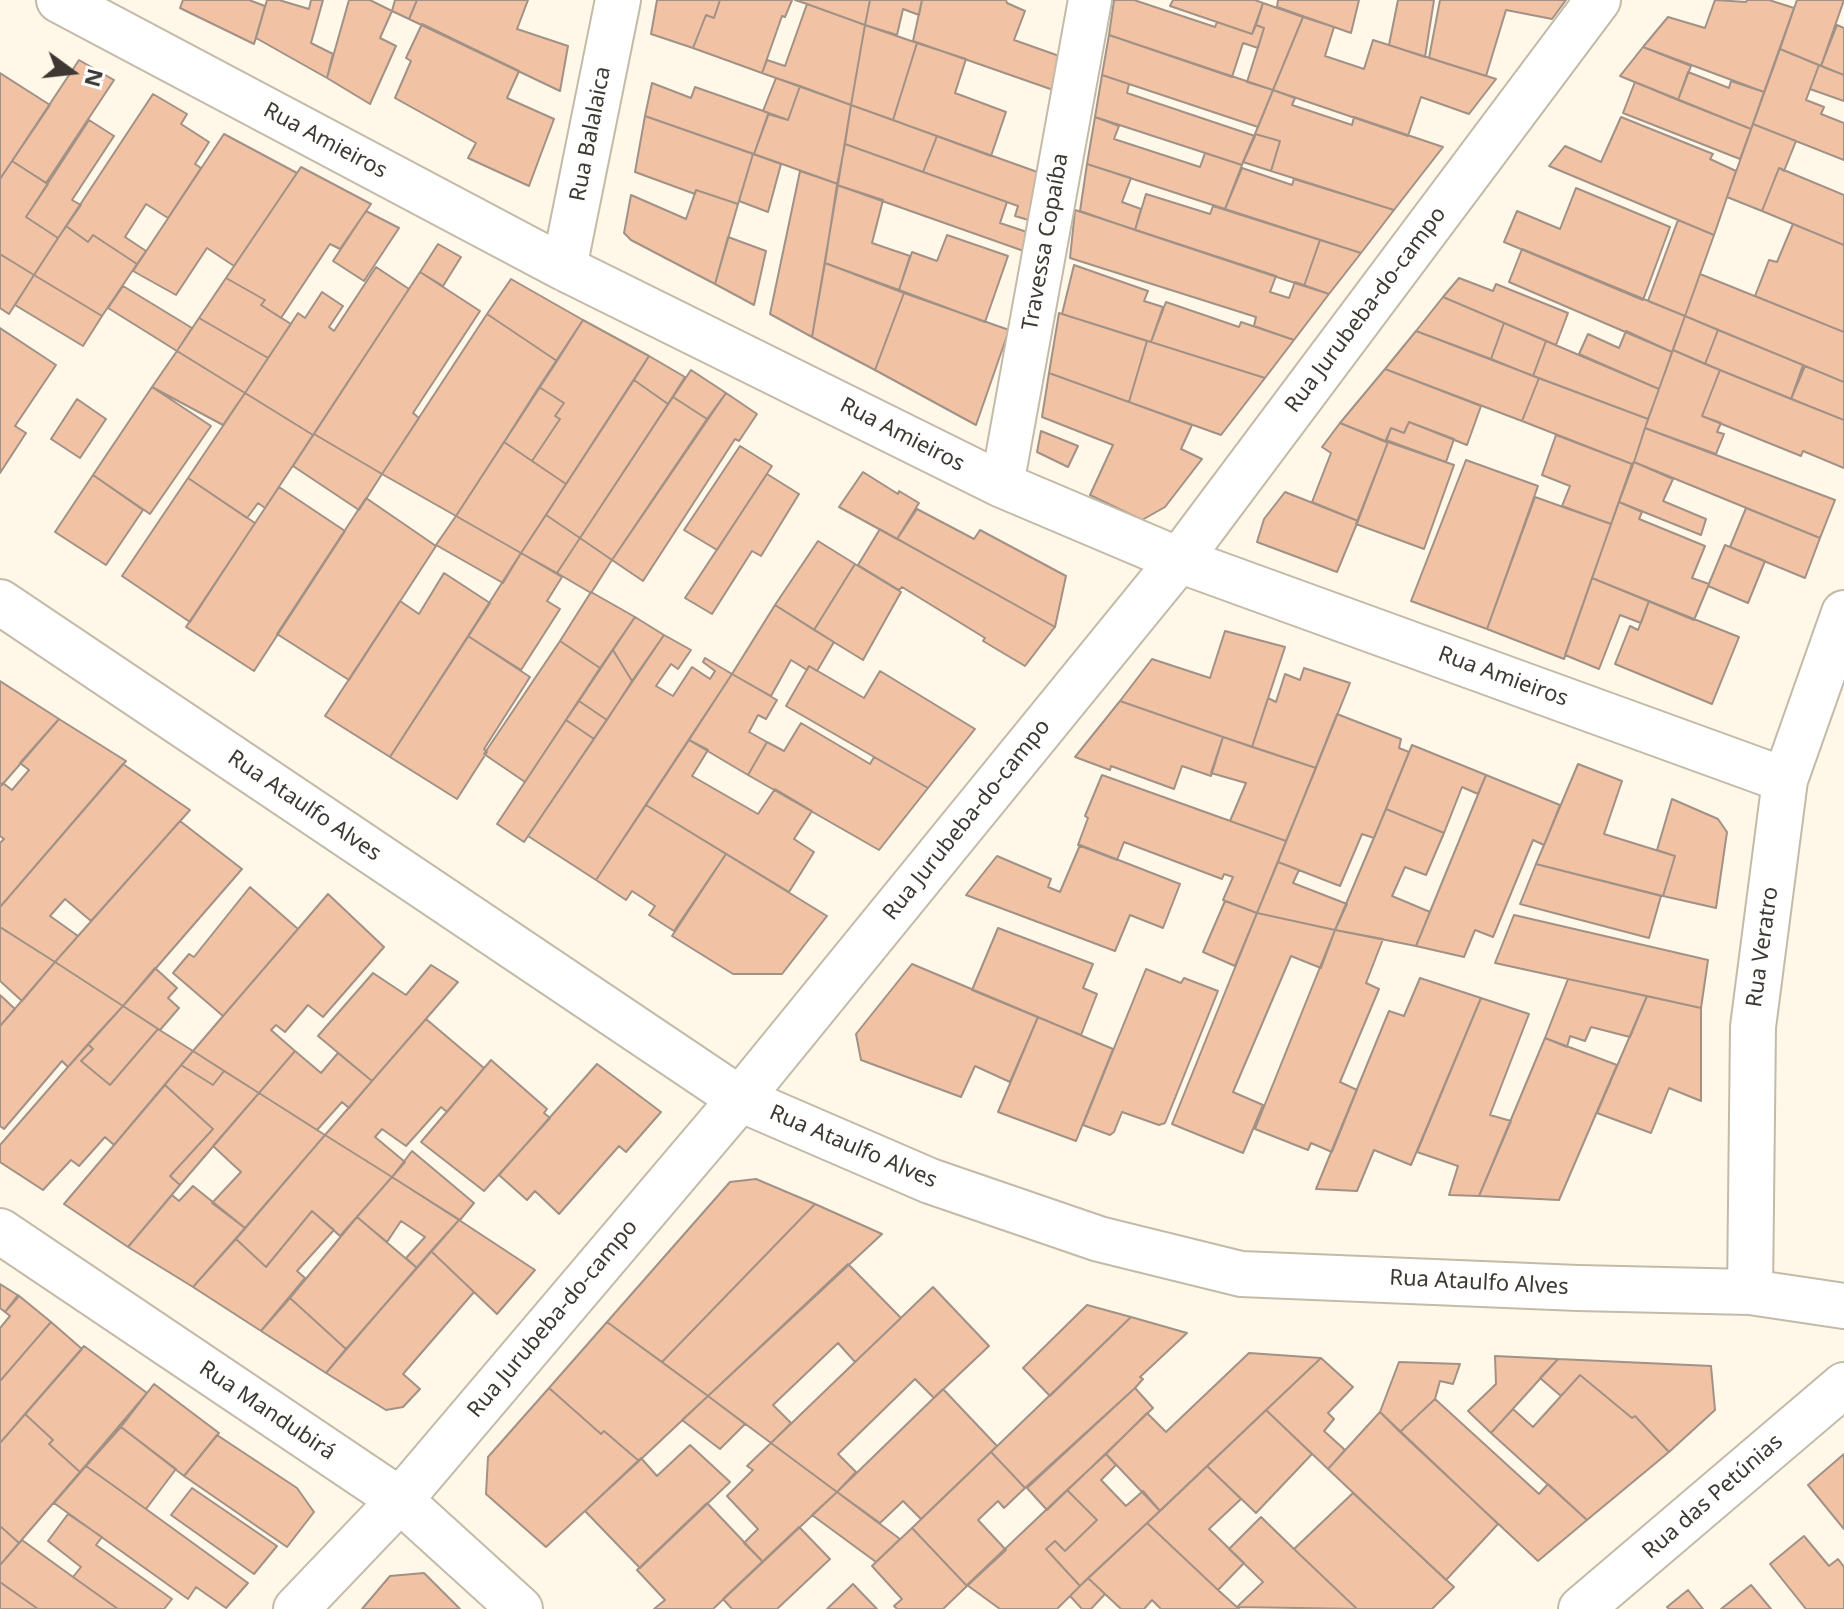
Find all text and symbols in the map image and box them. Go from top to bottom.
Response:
north arrow [32,32,112,112]
street label: Rua Balalaica [565,64,617,204]
text: N [78,66,112,91]
street label: Rua Amieiros [259,97,391,185]
street label: Travessa Copaíba [1017,151,1075,333]
street label: Rua Jurubeba-do-campo [1280,202,1452,418]
street label: Rua Amieiros [835,392,969,478]
street label: Rua Amieiros [1434,641,1572,713]
street label: Rua Jurubeba-do-campo [878,714,1056,926]
street label: Rua Ataulfo Alves [222,745,386,867]
street label: Rua Veratro [1741,885,1785,1009]
street label: Rua Ataulfo Alves [765,1100,941,1194]
street label: Rua Jurubeba-do-campo [462,1214,644,1424]
street label: Rua Ataulfo Alves [1389,1265,1569,1301]
street label: Rua Mandubirá [194,1356,340,1466]
street label: Rua das Petúnias [1638,1429,1788,1565]

